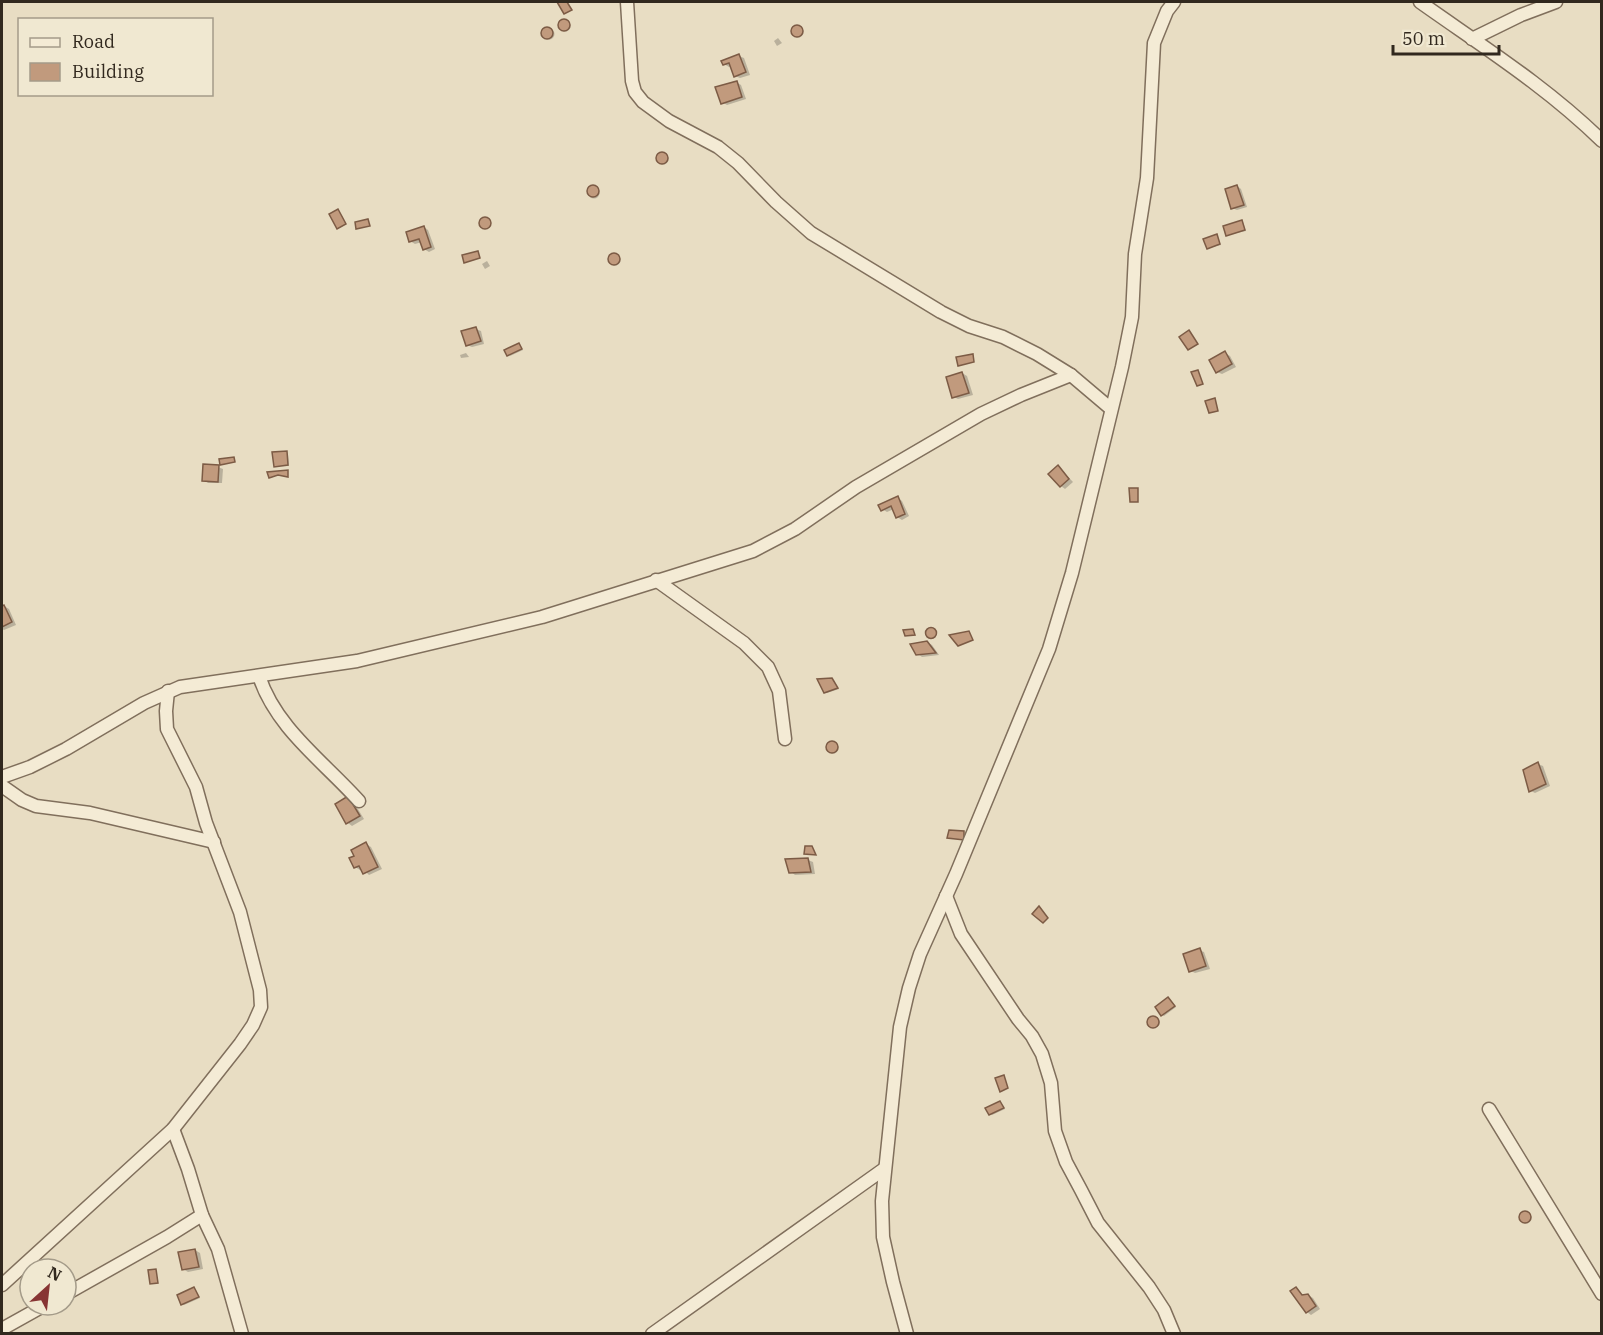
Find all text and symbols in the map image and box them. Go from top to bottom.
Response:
legend [18,18,213,96]
scale bar [1393,18,1500,56]
text: 50 m [1402,27,1445,50]
text: Road [72,30,115,53]
text: Building [72,60,144,83]
north arrow [18,1257,78,1317]
text: N [45,1262,65,1285]

